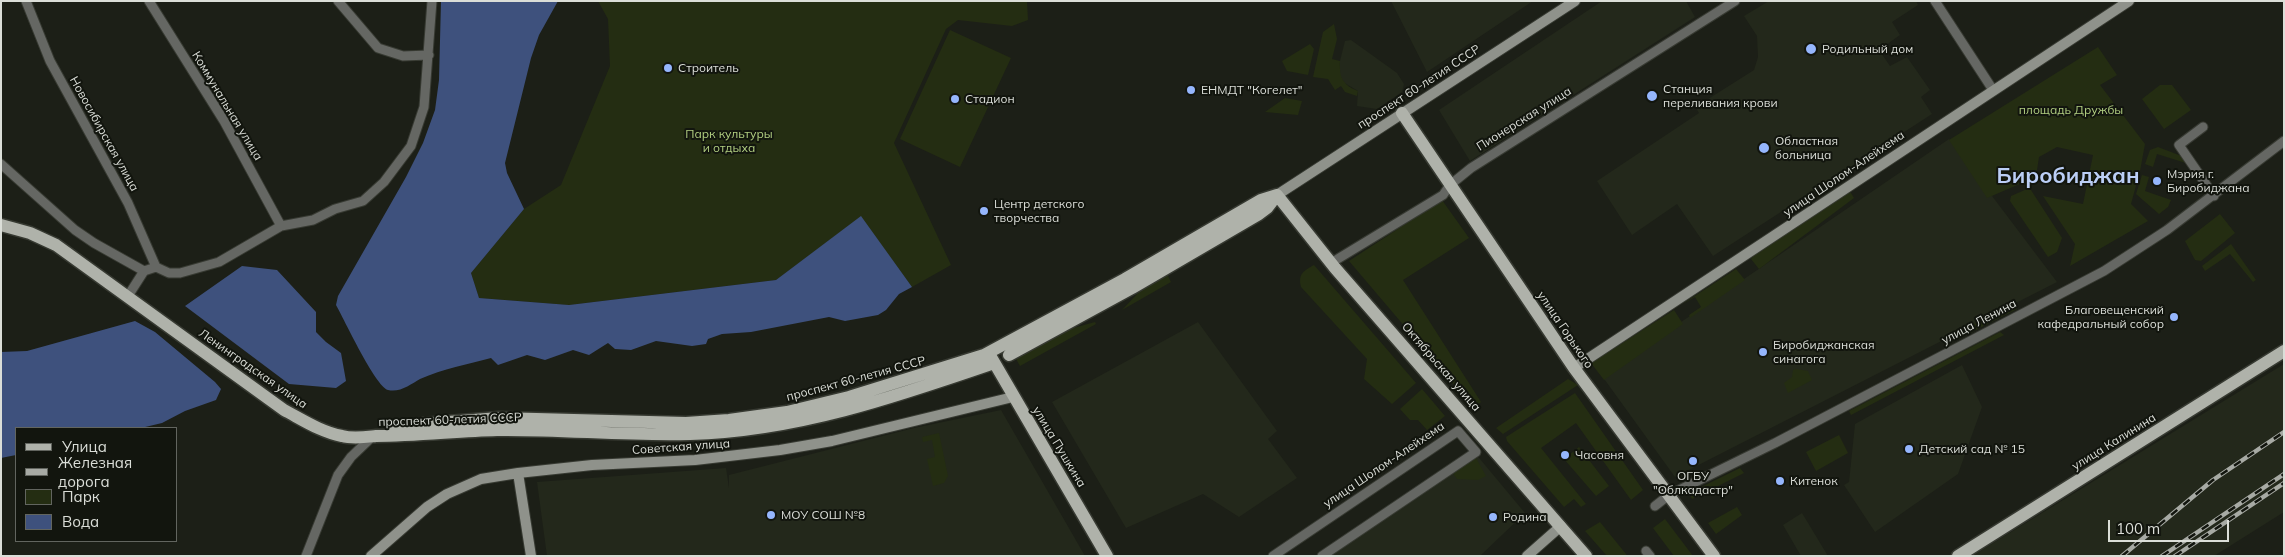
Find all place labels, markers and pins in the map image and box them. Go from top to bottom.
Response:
marker: Родильный дом [1804,42,1818,56]
place label: Родильный дом [1822,42,1913,56]
place label: Строитель [678,61,739,75]
marker: Строитель [662,62,674,74]
place label: Станция переливания крови [1663,82,1778,110]
place label: ЕНМДТ "Когелет" [1201,83,1303,97]
marker: ЕНМДТ "Когелет" [1185,84,1197,96]
marker: Станция переливания крови [1645,89,1659,103]
place label: Стадион [965,92,1015,106]
marker: Стадион [949,93,961,105]
place label: Областная больница [1775,134,1838,162]
marker: Областная больница [1757,141,1771,155]
place label: Мэрия г. Биробиджана [2167,167,2249,195]
marker: Мэрия г. Биробиджана [2151,175,2163,187]
place label: Центр детского творчества [994,197,1085,225]
marker: Центр детского творчества [978,205,990,217]
place label: Благовещенский кафедральный собор [2038,303,2164,331]
marker: Благовещенский кафедральный собор [2168,311,2180,323]
place label: Биробиджанская синагога [1773,338,1875,366]
marker: Биробиджанская синагога [1757,346,1769,358]
place label: Детский сад № 15 [1919,442,2025,456]
marker: Детский сад № 15 [1903,443,1915,455]
place label: Часовня [1575,448,1624,462]
marker: Часовня [1559,449,1571,461]
marker: ОГБУ "Облкадастр" [1687,455,1699,467]
place label: ОГБУ "Облкадастр" [1653,469,1733,497]
place label: Китенок [1790,474,1838,488]
marker: Китенок [1774,475,1786,487]
place label: МОУ СОШ №8 [781,508,865,522]
marker: МОУ СОШ №8 [765,509,777,521]
place label: Родина [1503,510,1547,524]
marker: Родина [1487,511,1499,523]

